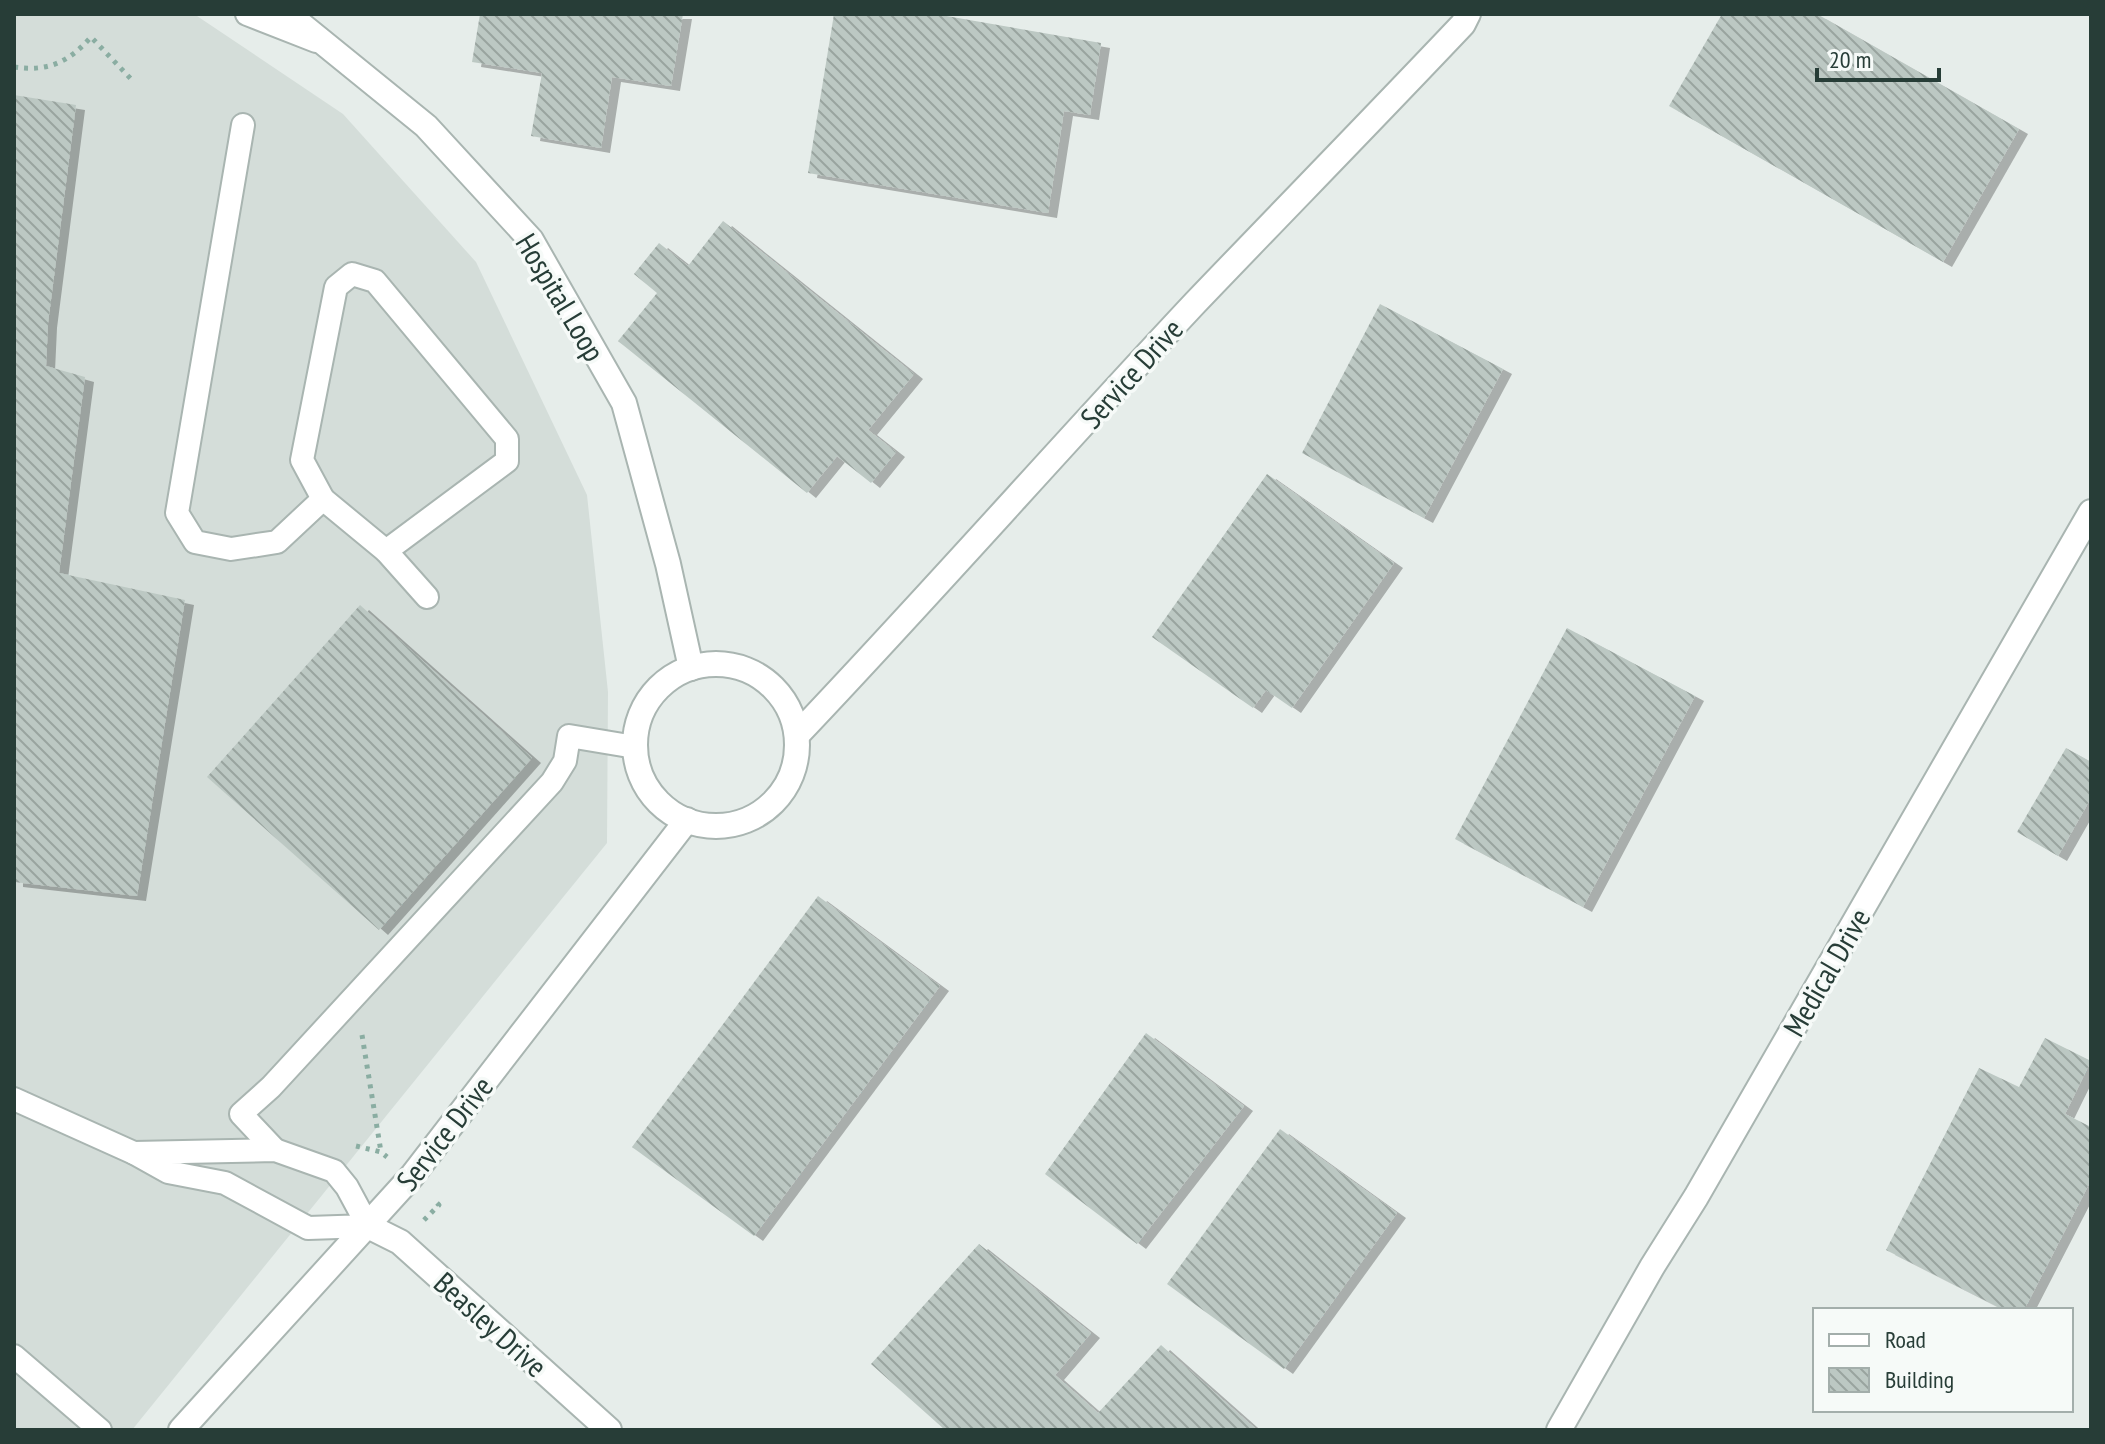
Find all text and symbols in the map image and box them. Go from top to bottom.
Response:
scale bar [1817,32,1939,82]
text: 20 m [1829,44,1871,75]
street label: Hospital Loop [508,226,614,368]
street label: Service Drive [1071,310,1191,436]
street label: Medical Drive [1774,901,1878,1043]
street label: Service Drive [387,1068,501,1198]
street label: Beasley Drive [426,1263,556,1385]
legend [1813,1308,2073,1412]
text: Road [1885,1324,1926,1355]
text: Building [1885,1364,1954,1395]

